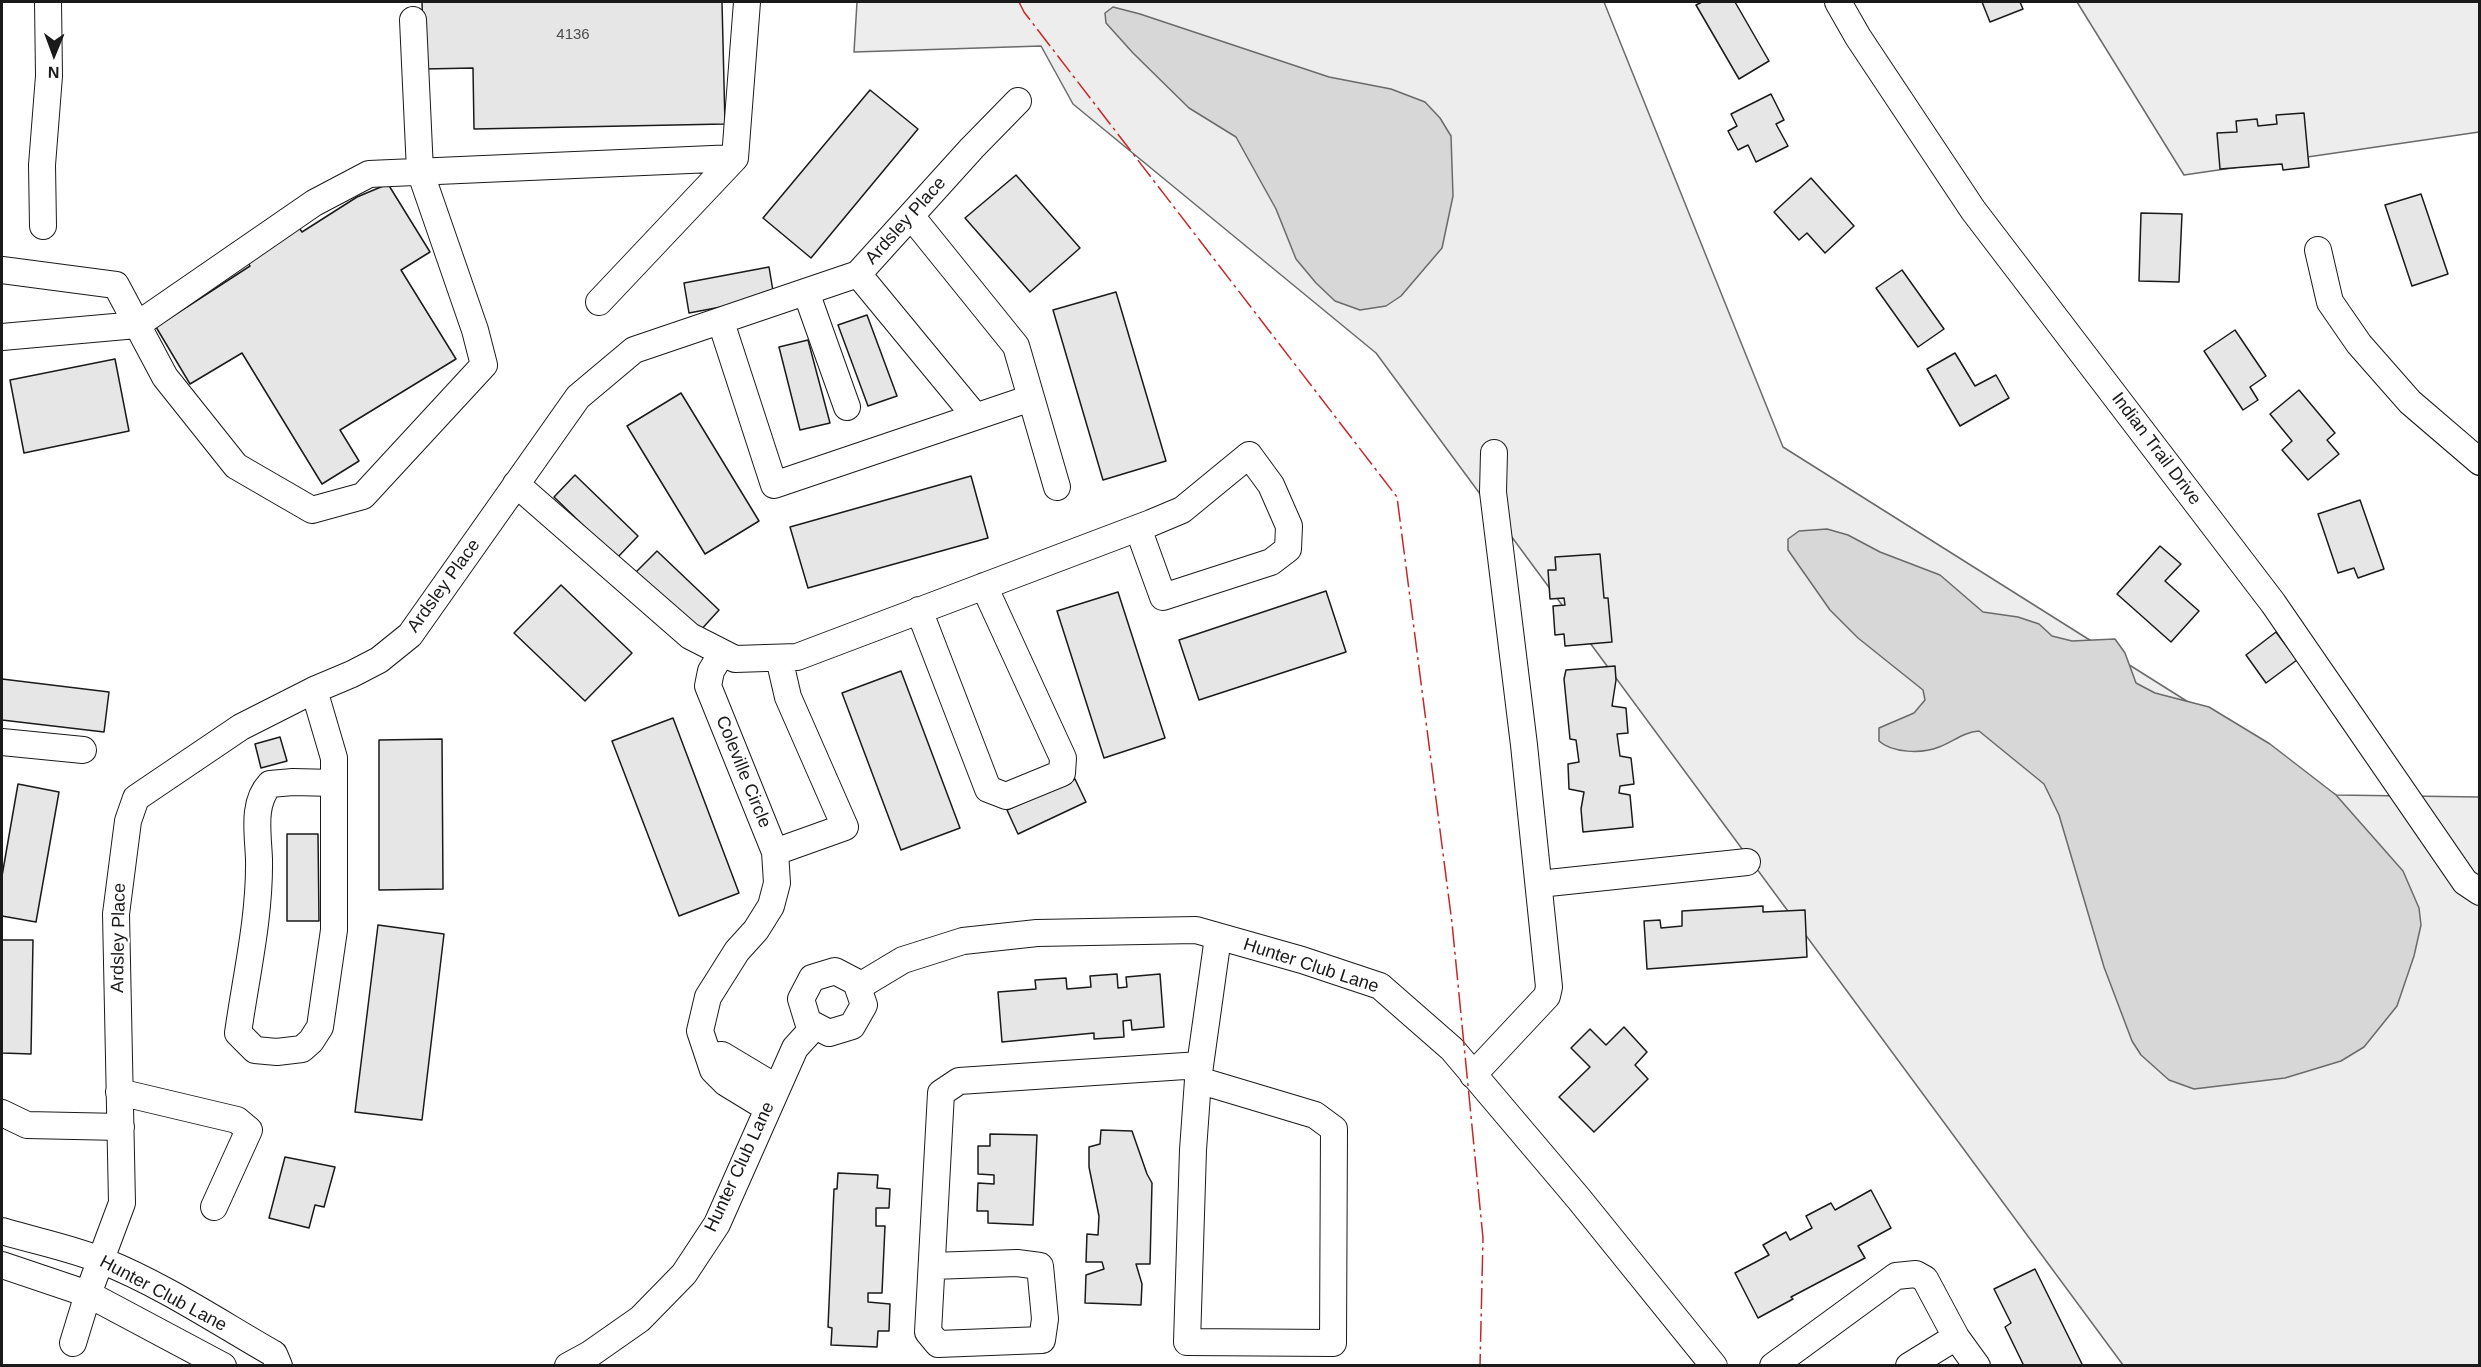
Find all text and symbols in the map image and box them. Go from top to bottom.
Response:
north arrow [24,24,84,84]
house number: 4136 [556,26,590,44]
text: N [48,64,60,81]
street label: Ardsley Place [861,173,951,269]
street label: Indian Trail Drive [2107,388,2205,510]
street label: Ardsley Place [403,535,485,637]
street label: Coleville Circle [711,713,775,831]
street label: Ardsley Place [107,883,131,993]
street label: Hunter Club Lane [1241,934,1381,998]
street label: Hunter Club Lane [700,1098,780,1236]
street label: Hunter Club Lane [96,1251,230,1337]

